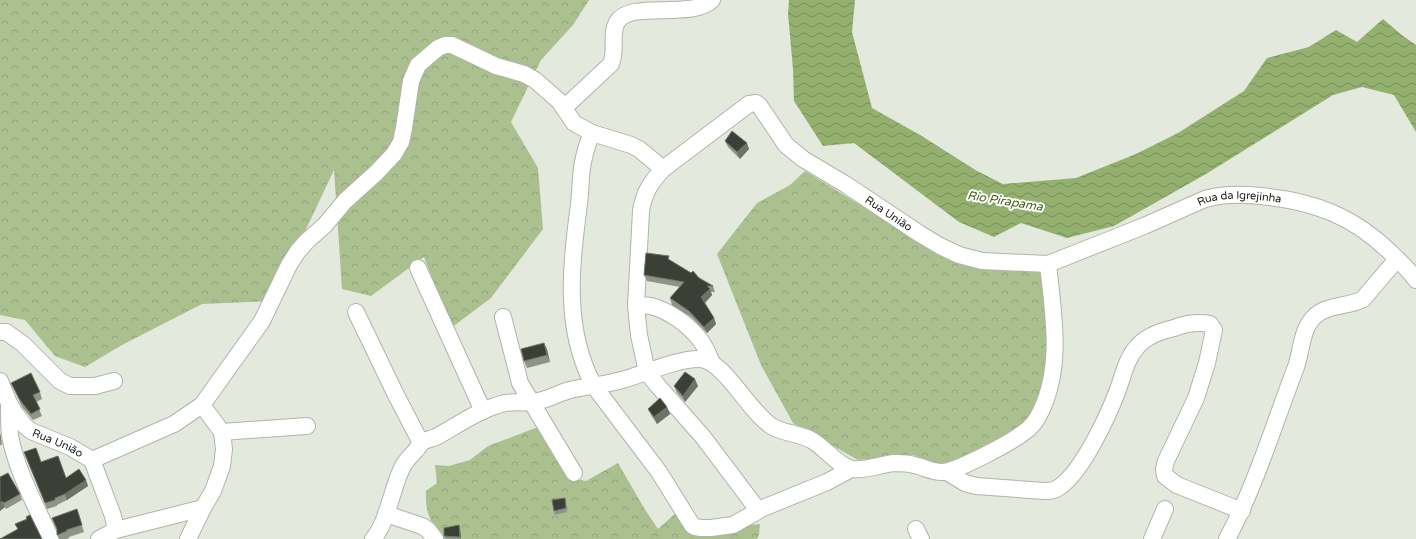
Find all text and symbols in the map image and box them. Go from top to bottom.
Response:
water label: Rio Pirapama [966,188,1044,214]
street label: Rua da Igrejinha [1195,188,1282,208]
street label: Rua União [863,193,915,234]
street label: Rua União [31,426,86,460]

